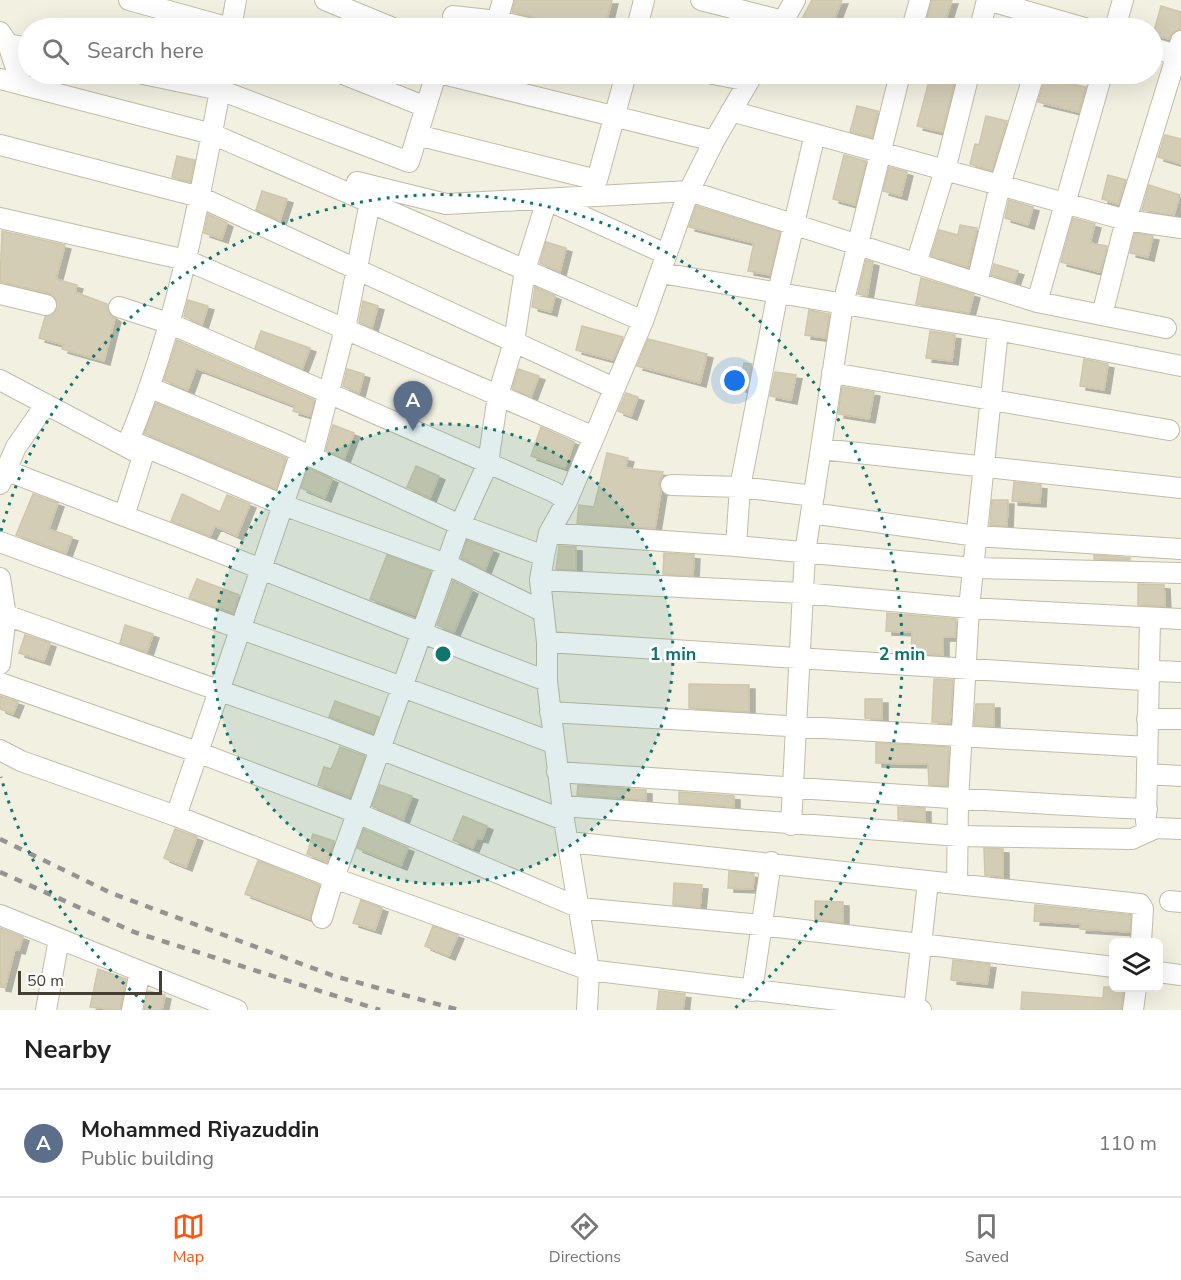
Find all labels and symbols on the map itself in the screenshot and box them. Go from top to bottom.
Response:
your location [720,366,749,395]
pin: A [394,382,432,431]
text: 1 min [650,642,696,666]
text: 2 min [879,642,925,666]
centre of rings [433,644,453,664]
scale bar [18,968,162,996]

